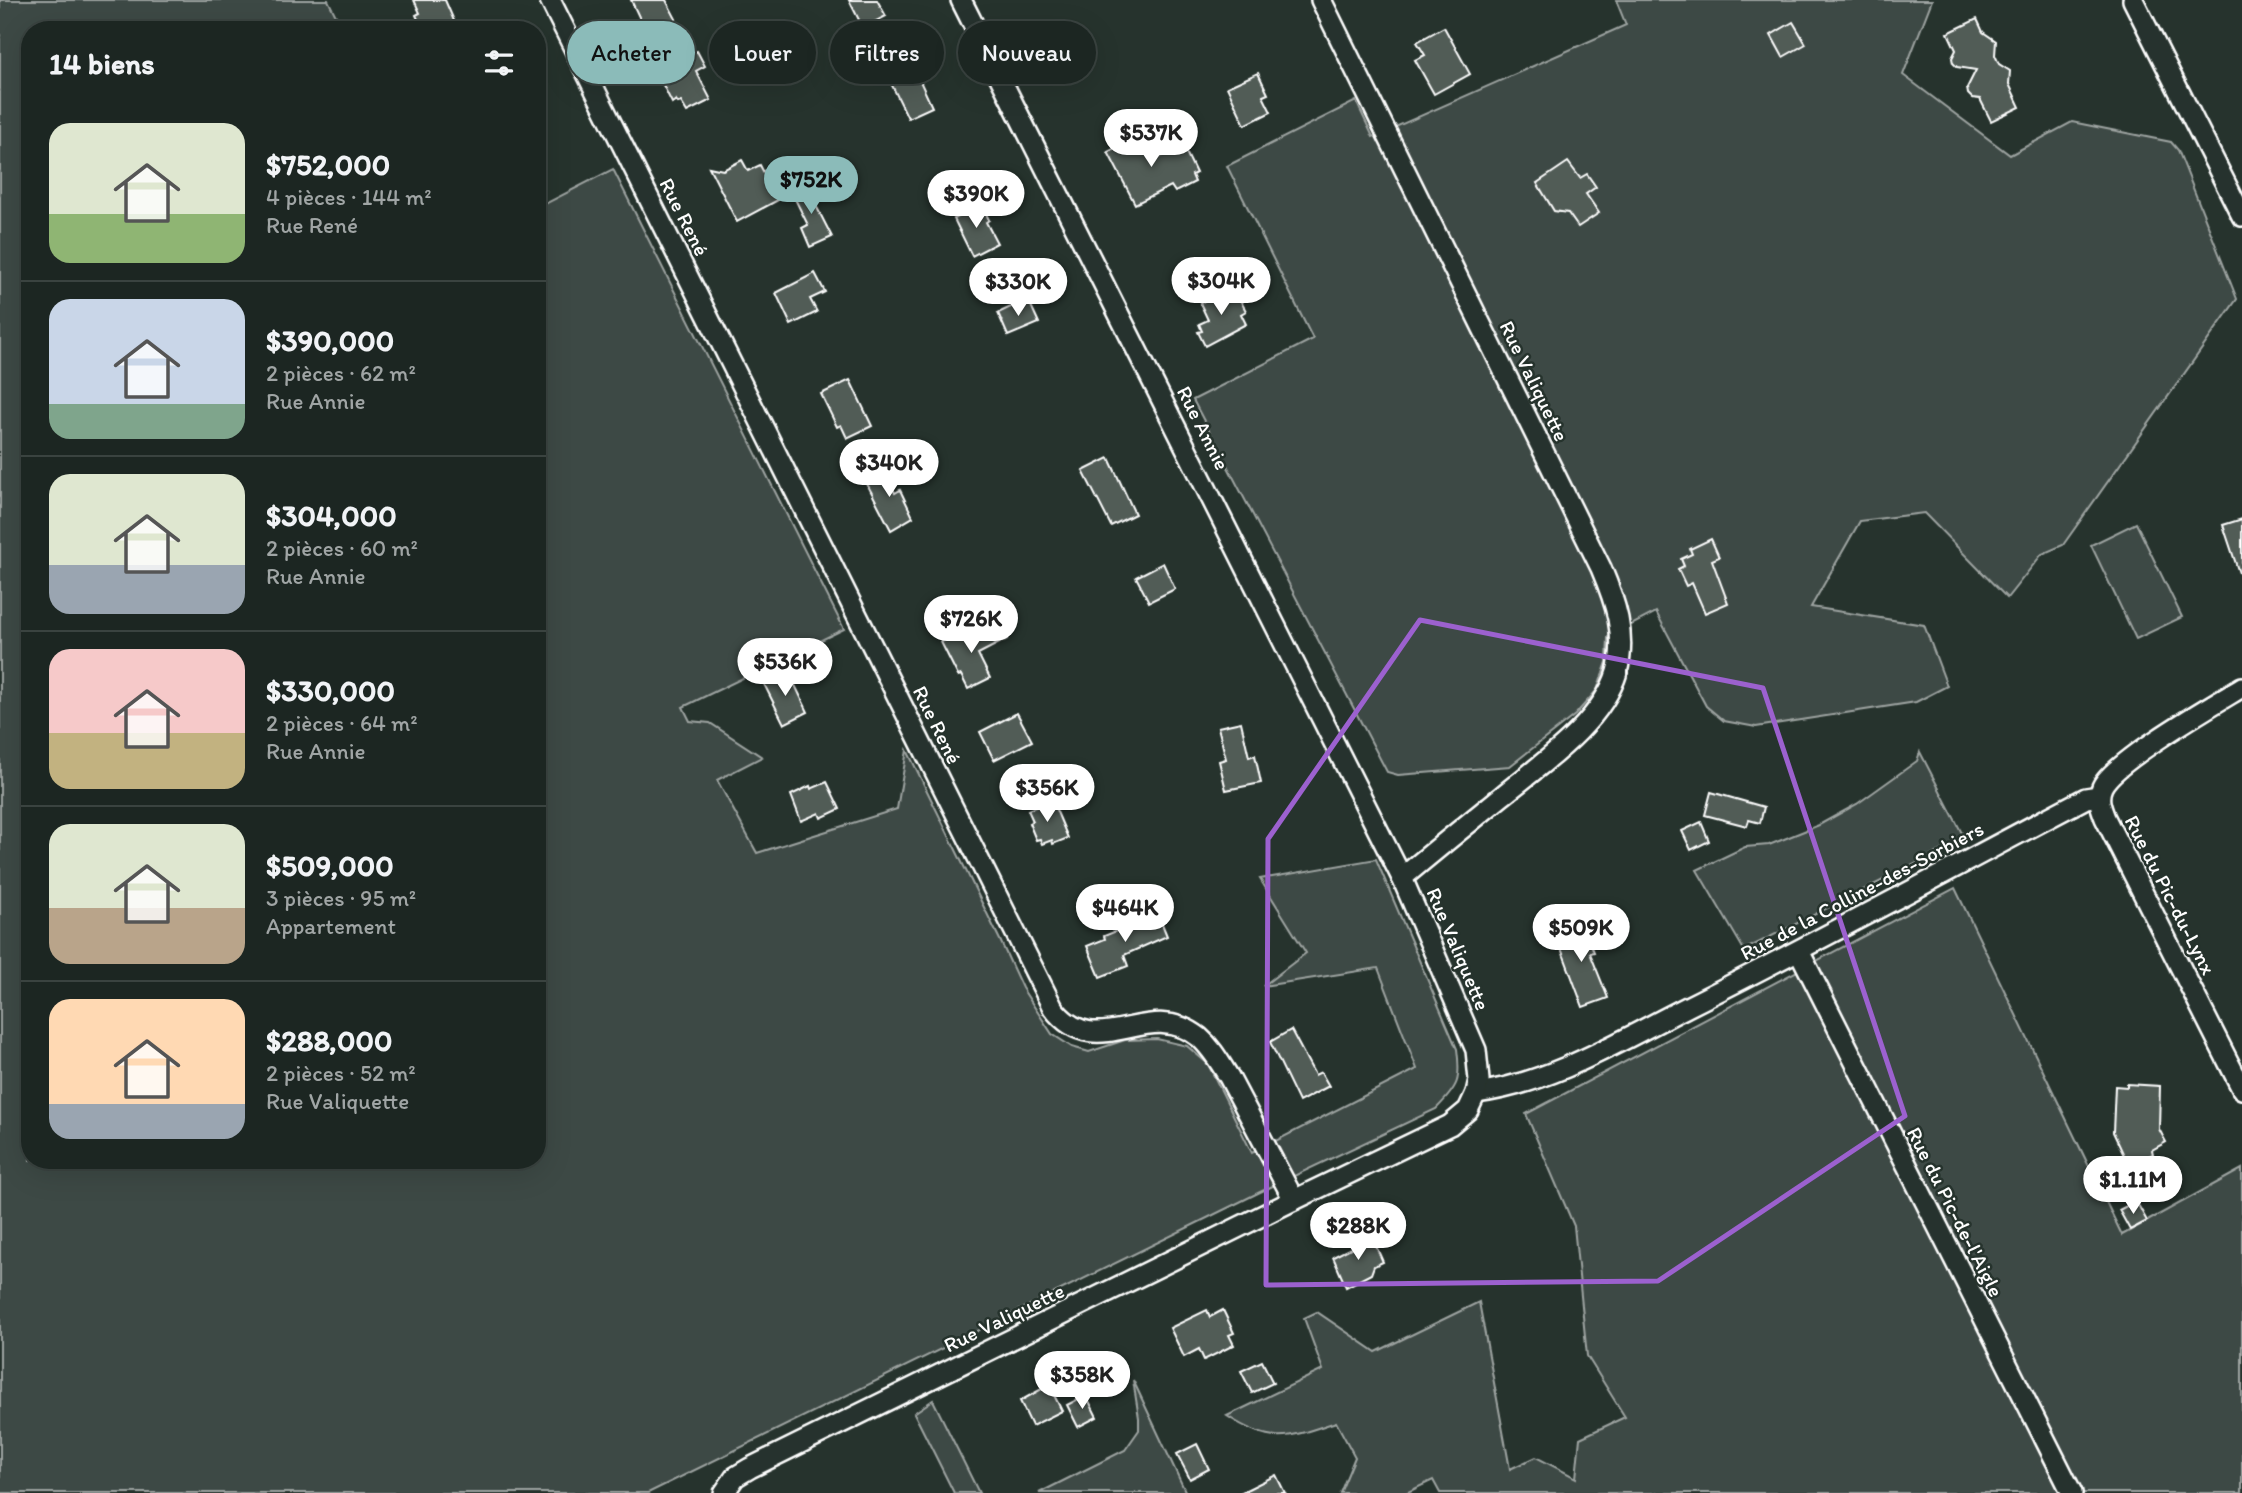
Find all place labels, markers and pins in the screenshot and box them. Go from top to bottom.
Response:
pin: $537K [1102,110,1200,169]
pin: $752K [762,156,860,216]
pin: $390K [927,170,1025,230]
pin: $330K [969,258,1067,318]
pin: $304K [1172,258,1270,317]
pin: $340K [840,440,938,499]
pin: $726K [922,596,1020,655]
pin: $536K [736,638,834,698]
pin: $356K [998,764,1096,824]
pin: $464K [1076,884,1174,944]
pin: $509K [1532,904,1630,964]
pin: $1.11M [2076,1156,2190,1216]
pin: $288K [1309,1202,1407,1262]
pin: $358K [1033,1352,1131,1411]

